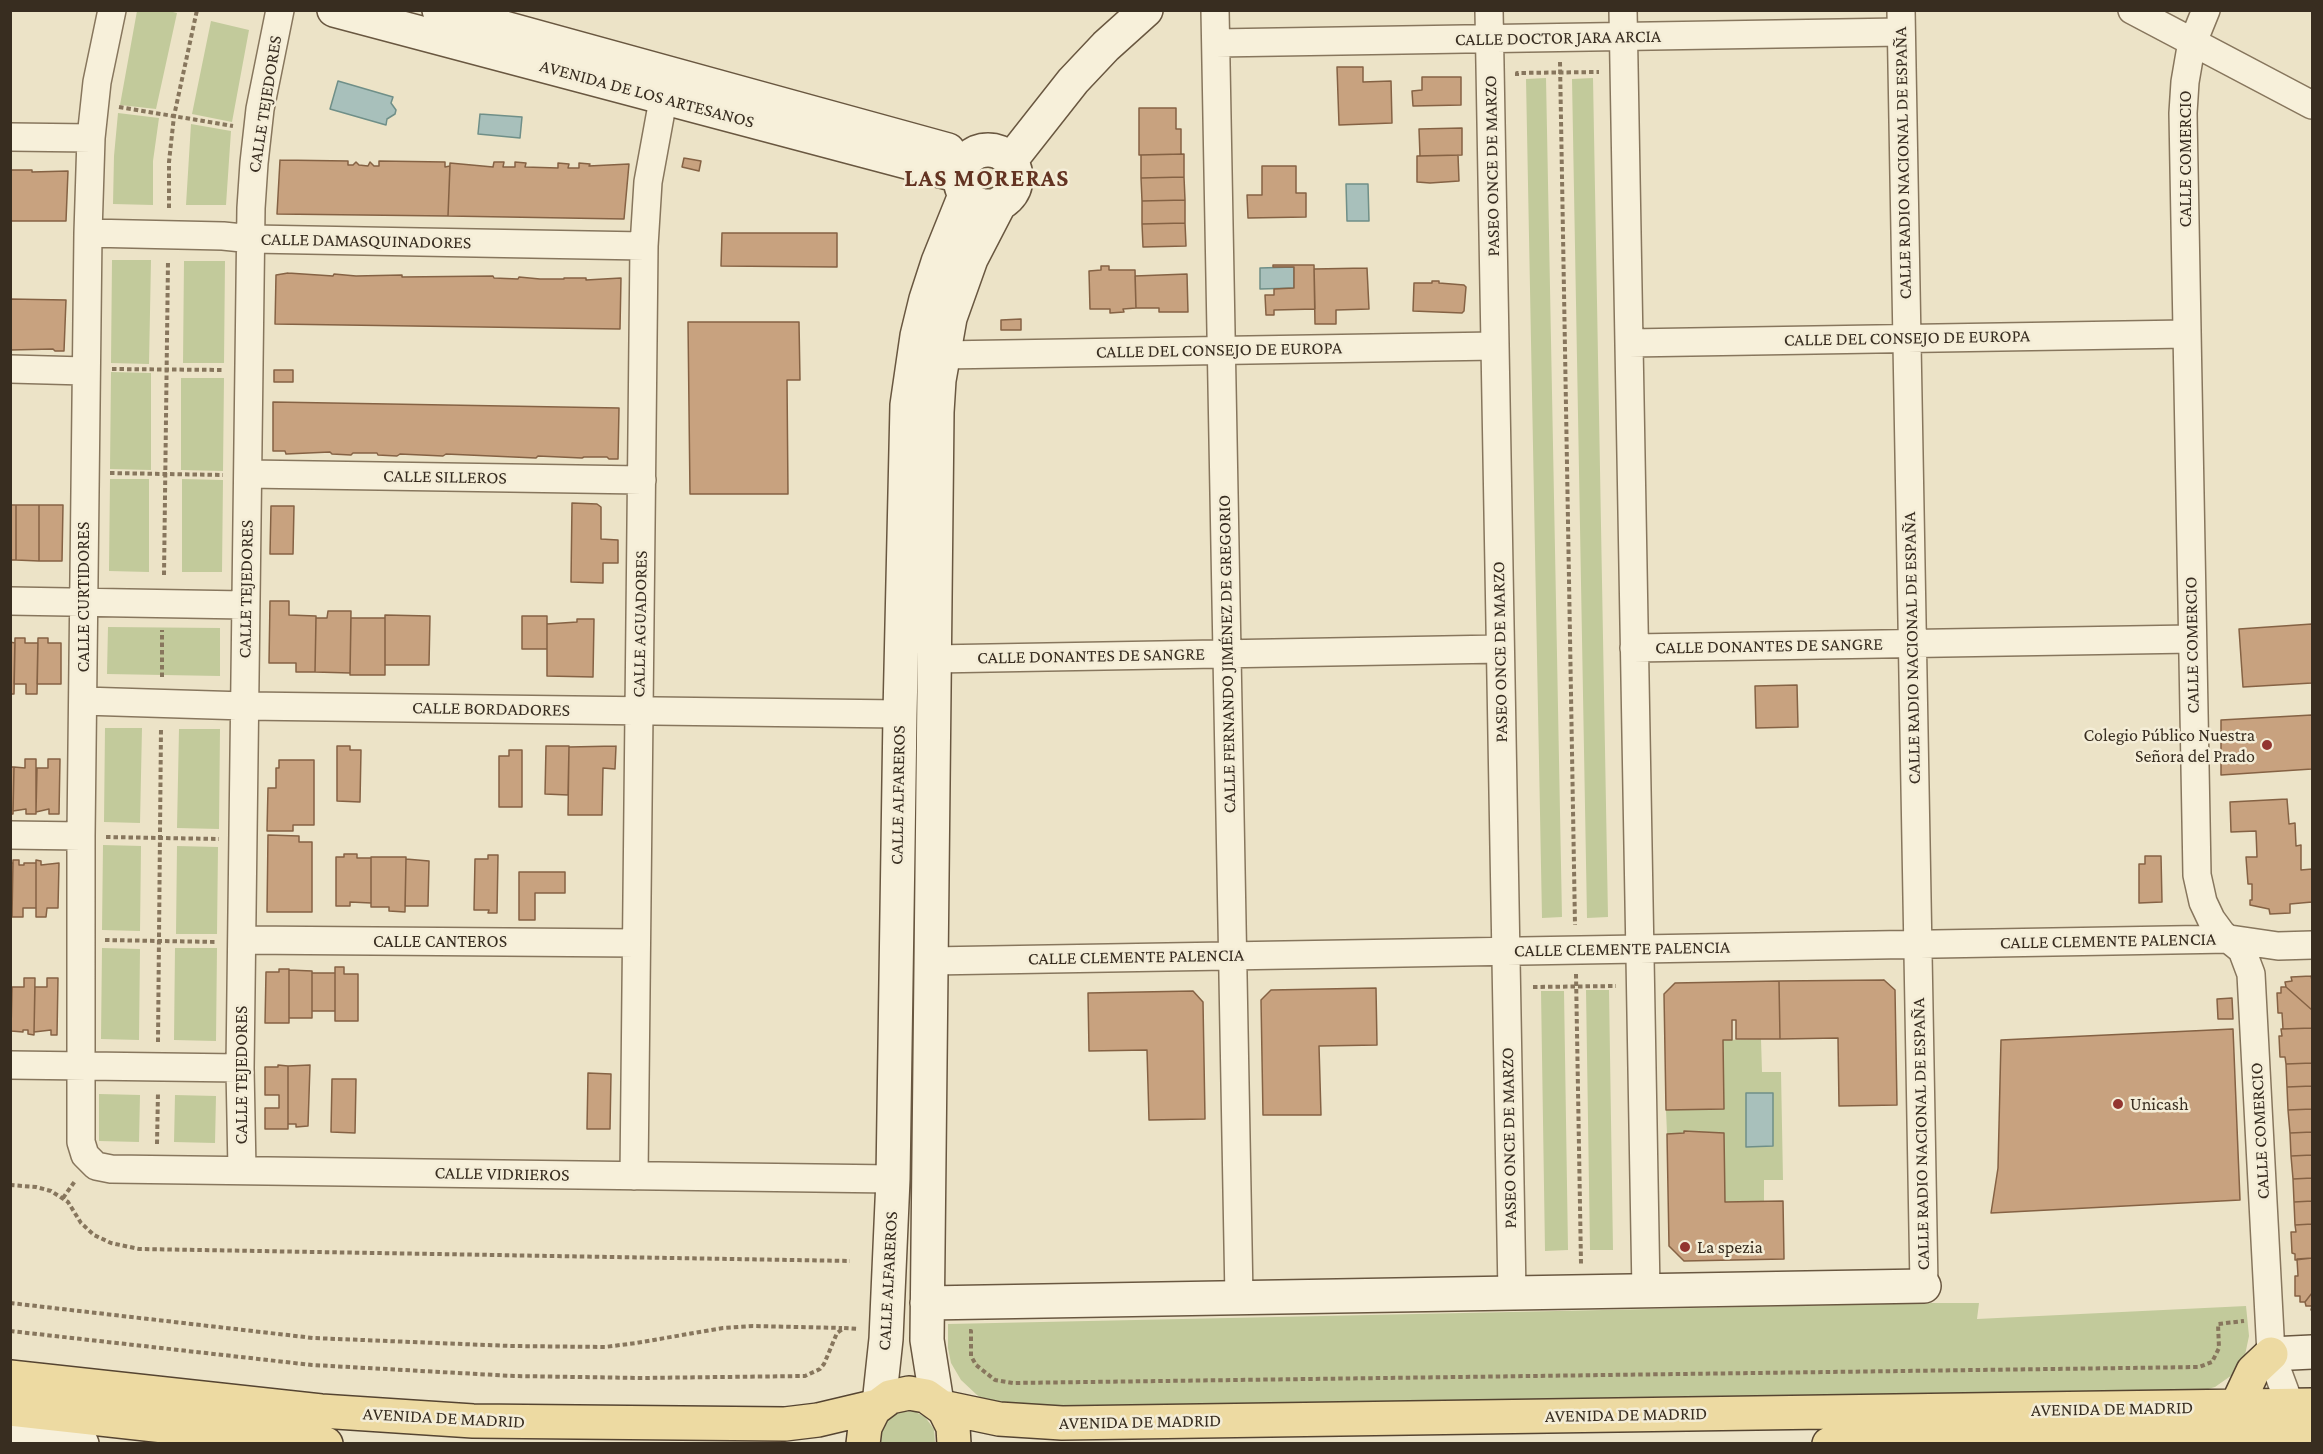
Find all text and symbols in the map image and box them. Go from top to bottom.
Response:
street label: CALLE DOCTOR JARA ARCIA [1455,25,1661,51]
street label: CALLE RADIO NACIONAL DE ESPAÑA [1890,26,1916,300]
street label: CALLE TEJEDORES [243,34,287,174]
street label: AVENIDA DE LOS ARTESANOS [537,55,757,133]
street label: PASEO ONCE DE MARZO [1480,75,1504,257]
street label: CALLE COMERCIO [2174,90,2196,228]
district label: LAS MORERAS [904,165,1070,193]
street label: CALLE DAMASQUINADORES [260,228,472,254]
street label: CALLE DEL CONSEJO DE EUROPA [1784,325,2030,351]
street label: CALLE DEL CONSEJO DE EUROPA [1096,337,1342,363]
street label: CALLE SILLEROS [383,465,507,489]
street label: CALLE FERNANDO JIMÉNEZ DE GREGORIO [1213,494,1241,814]
street label: CALLE RADIO NACIONAL DE ESPAÑA [1899,511,1925,785]
street label: CALLE TEJEDORES [234,519,258,659]
street label: CALLE CURTIDORES [72,521,94,673]
street label: CALLE AGUADORES [628,550,652,698]
street label: PASEO ONCE DE MARZO [1488,561,1512,743]
street label: CALLE COMERCIO [2180,576,2204,714]
street label: CALLE DONANTES DE SANGRE [1655,633,1883,659]
street label: CALLE DONANTES DE SANGRE [977,643,1205,669]
street label: CALLE BORDADORES [412,697,570,721]
place label: Colegio Público Nuestra Señora del Prado [2084,724,2255,766]
street label: CALLE ALFAREROS [886,725,910,865]
marker: Colegio Público Nuestra Señora del Prado [2260,738,2274,752]
street label: CALLE CLEMENTE PALENCIA [2000,928,2216,954]
street label: CALLE CANTEROS [373,930,507,952]
street label: CALLE CLEMENTE PALENCIA [1514,936,1730,962]
street label: CALLE CLEMENTE PALENCIA [1028,944,1244,970]
street label: CALLE RADIO NACIONAL DE ESPAÑA [1908,997,1934,1271]
street label: CALLE TEJEDORES [230,1006,252,1144]
street label: PASEO ONCE DE MARZO [1497,1047,1521,1229]
street label: CALLE COMERCIO [2246,1062,2274,1200]
place label: Unicash [2130,1093,2189,1115]
marker: Unicash [2111,1097,2125,1111]
street label: CALLE VIDRIEROS [434,1162,570,1186]
street label: CALLE ALFAREROS [874,1211,902,1351]
place label: La spezia [1697,1236,1763,1258]
marker: La spezia [1678,1240,1692,1254]
street label: AVENIDA DE MADRID [2031,1397,2193,1421]
street label: AVENIDA DE MADRID [362,1403,526,1433]
street label: AVENIDA DE MADRID [1545,1403,1707,1427]
street label: AVENIDA DE MADRID [1059,1410,1221,1434]

